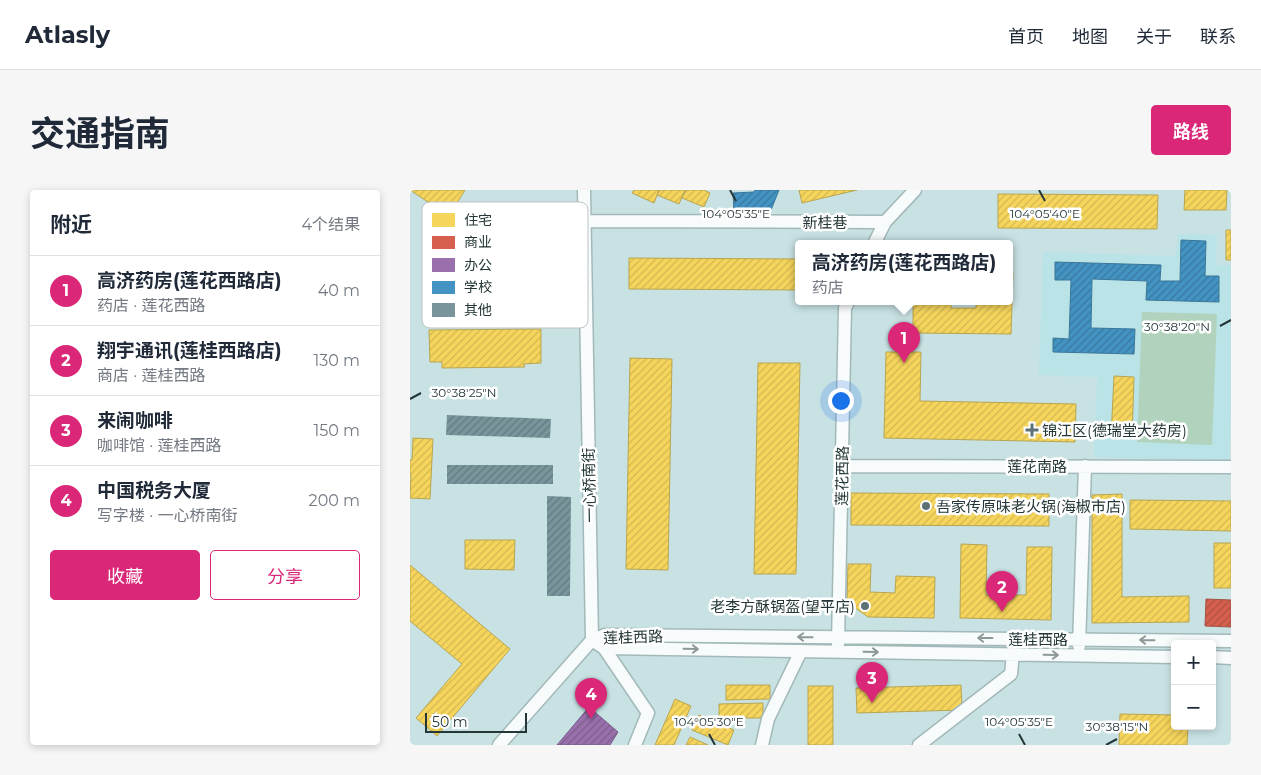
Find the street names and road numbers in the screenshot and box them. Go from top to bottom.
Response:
street label: 新桂巷 [802,213,848,232]
street label: 莲花西路 [832,446,852,506]
street label: 一心桥南街 [579,447,599,523]
street label: 莲花南路 [1007,457,1067,476]
street label: 莲桂西路 [603,626,663,648]
street label: 莲桂西路 [1008,630,1068,649]

